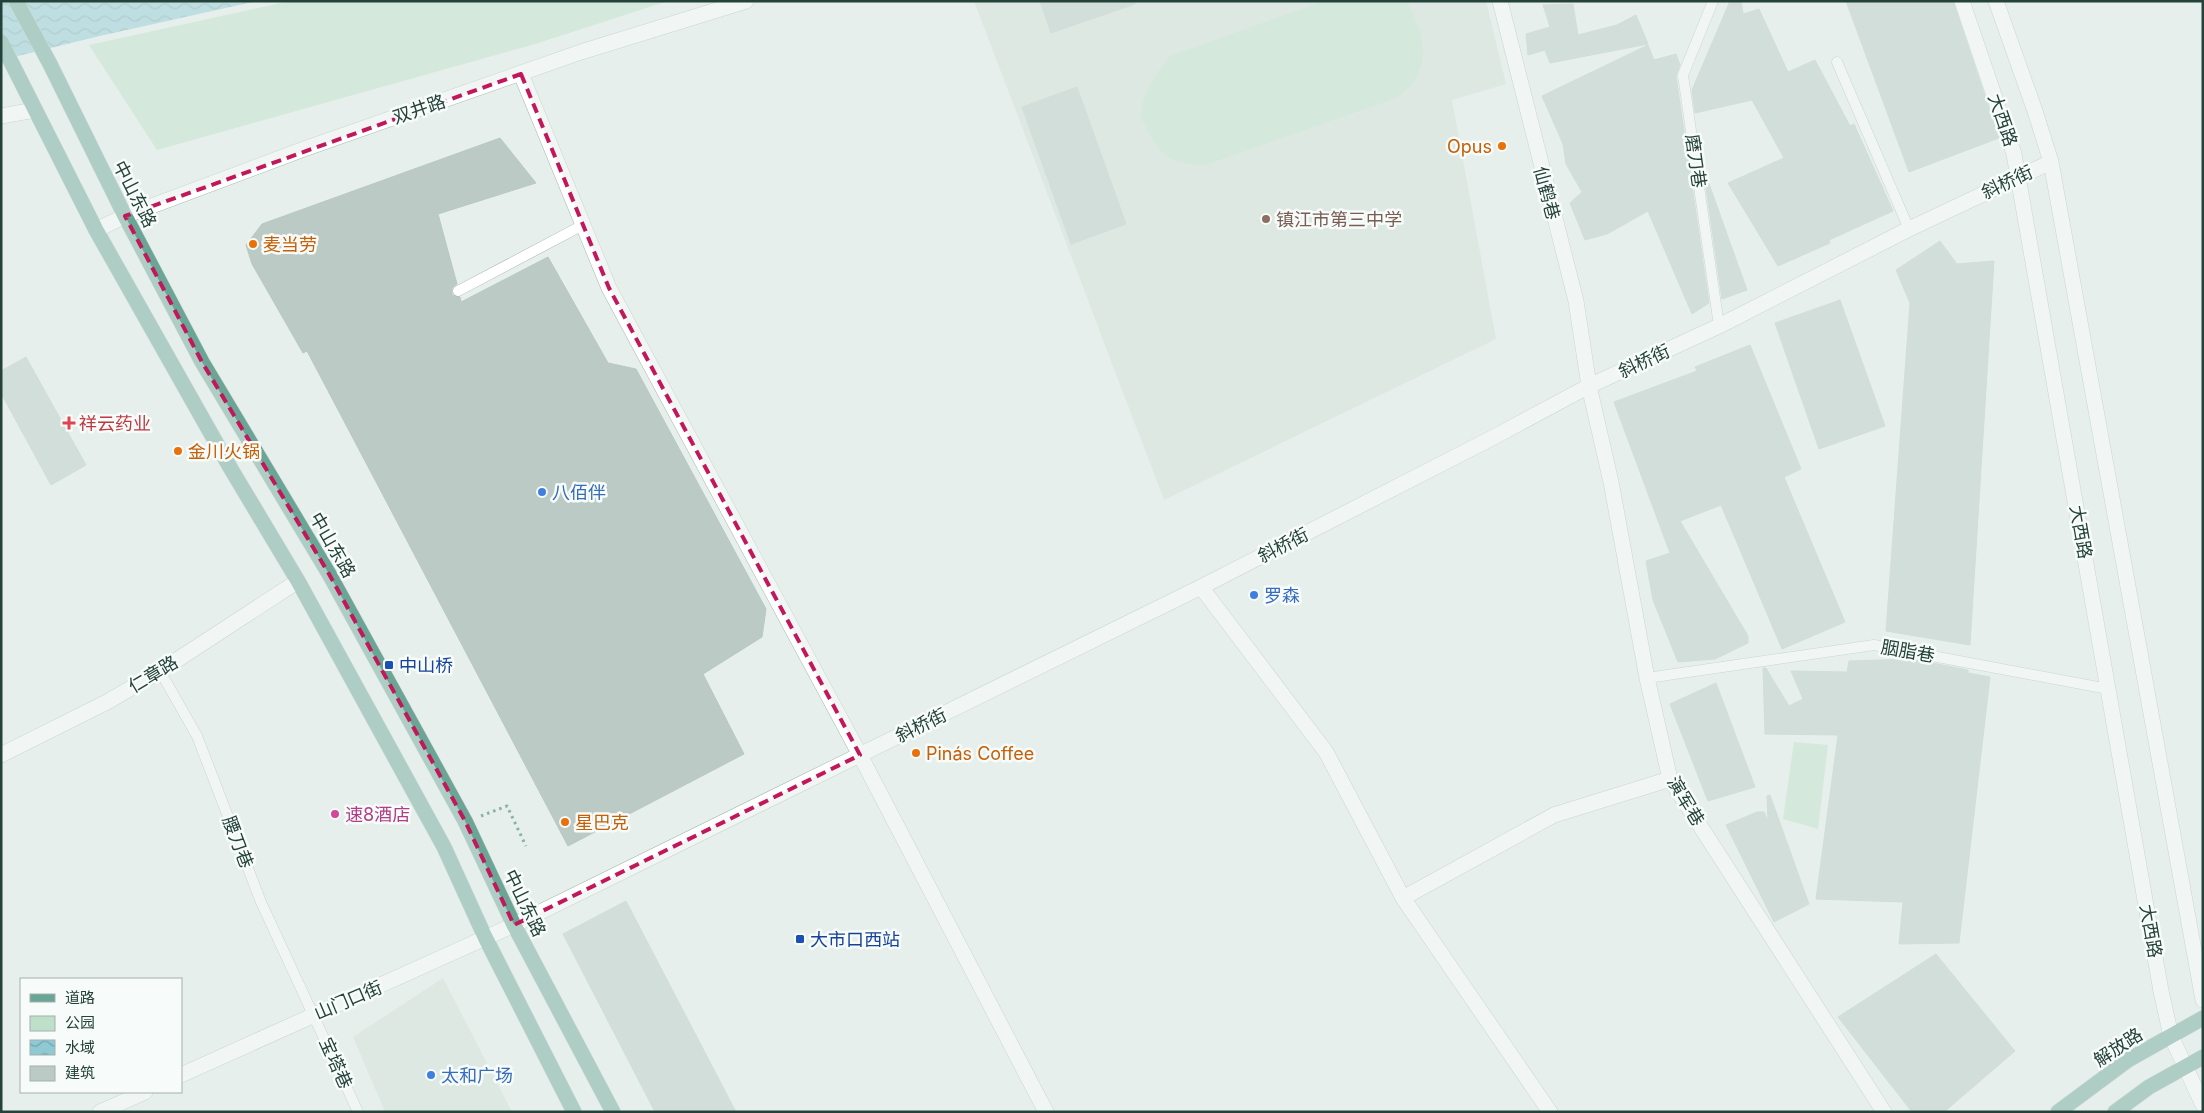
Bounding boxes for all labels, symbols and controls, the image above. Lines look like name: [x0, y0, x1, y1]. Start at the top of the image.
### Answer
street label: 双井路: [390, 90, 448, 128]
street label: 大西路: [1984, 91, 2022, 149]
street label: 磨刀巷: [1682, 133, 1710, 189]
place label: Opus: [1447, 136, 1492, 157]
marker: Opus: [1496, 140, 1508, 152]
street label: 中山东路: [109, 157, 161, 231]
street label: 斜桥街: [1978, 161, 2036, 203]
street label: 仙鹤巷: [1530, 164, 1564, 222]
place label: 镇江市第三中学: [1276, 209, 1402, 230]
marker: 镇江市第三中学: [1260, 213, 1272, 225]
place label: 麦当劳: [263, 234, 317, 255]
marker: 麦当劳: [247, 238, 259, 250]
street label: 斜桥街: [1615, 340, 1673, 382]
place label: 祥云药业: [79, 413, 151, 434]
marker: 祥云药业: [63, 417, 75, 429]
place label: 金川火锅: [188, 441, 260, 462]
marker: 金川火锅: [172, 445, 184, 457]
place label: 八佰伴: [552, 482, 606, 503]
marker: 八佰伴: [536, 486, 548, 498]
street label: 大西路: [2066, 504, 2096, 560]
street label: 中山东路: [306, 509, 360, 581]
street label: 斜桥街: [1254, 523, 1312, 567]
place label: 罗森: [1264, 585, 1300, 606]
marker: 罗森: [1248, 589, 1260, 601]
street label: 胭脂巷: [1880, 636, 1936, 666]
street label: 仁章路: [124, 651, 182, 697]
place label: 中山桥: [399, 655, 453, 676]
marker: 中山桥: [383, 659, 395, 671]
street label: 斜桥街: [892, 704, 950, 746]
place label: Pinás Coffee: [926, 743, 1034, 764]
marker: Pinás Coffee: [910, 747, 922, 759]
street label: 演军巷: [1663, 772, 1709, 830]
place label: 速8酒店: [345, 804, 410, 825]
marker: 速8酒店: [329, 808, 341, 820]
place label: 星巴克: [575, 812, 629, 833]
street label: 腰刀巷: [219, 813, 257, 871]
marker: 星巴克: [559, 816, 571, 828]
street label: 中山东路: [500, 866, 550, 940]
street label: 大西路: [2136, 903, 2166, 959]
place label: 大市口西站: [810, 929, 900, 950]
marker: 大市口西站: [794, 933, 806, 945]
street label: 山门口街: [311, 976, 385, 1024]
legend: [20, 978, 182, 1093]
text: 道路: [65, 988, 95, 1007]
text: 公园: [65, 1013, 95, 1032]
street label: 解放路: [2090, 1023, 2146, 1071]
street label: 宝塔巷: [315, 1034, 357, 1092]
text: 水域: [65, 1038, 95, 1057]
text: 建筑: [65, 1063, 95, 1082]
place label: 太和广场: [441, 1065, 513, 1086]
marker: 太和广场: [425, 1069, 437, 1081]

